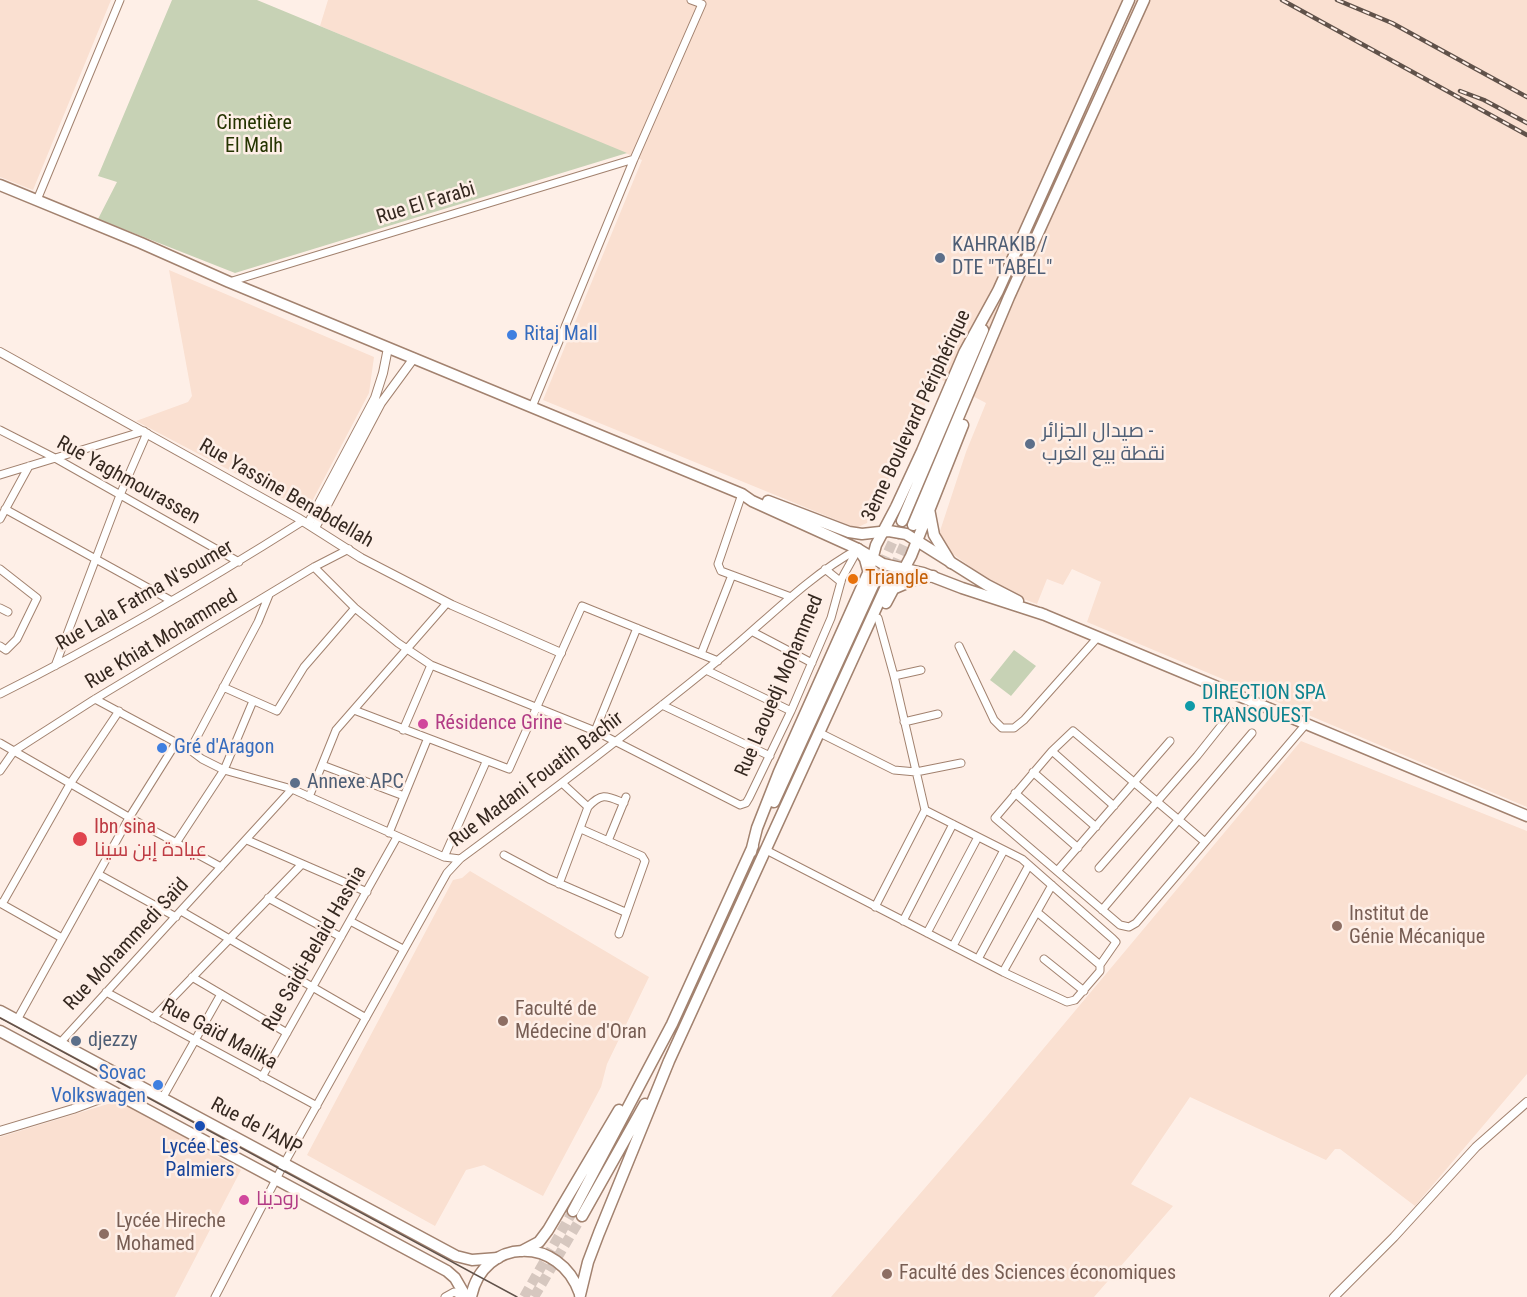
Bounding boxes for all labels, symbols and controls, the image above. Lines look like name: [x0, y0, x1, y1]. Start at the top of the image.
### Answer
park label: Cimetière El Malh: [216, 112, 292, 159]
street label: Rue El Farabi: [374, 178, 478, 230]
place label: KAHRAKIB / DTE "TABEL": [952, 234, 1052, 281]
marker: KAHRAKIB / DTE "TABEL": [933, 251, 947, 265]
street label: 3ème Boulevard Périphérique: [857, 306, 977, 526]
place label: Ritaj Mall: [524, 323, 598, 347]
marker: Ritaj Mall: [505, 328, 519, 342]
place label: صيدال الجزائر - نقطة بيع الغرب: [1042, 420, 1165, 467]
street label: Rue Yaghmourassen: [52, 432, 204, 530]
street label: Rue Yassine Benabdellah: [195, 434, 377, 554]
marker: صيدال الجزائر - نقطة بيع الغرب: [1023, 437, 1037, 451]
street label: Rue Lala Fatma N'soumer: [52, 535, 238, 657]
place label: Triangle: [865, 567, 928, 591]
marker: Triangle: [846, 572, 860, 586]
street label: Rue Khiat Mohammed: [82, 585, 242, 695]
street label: Rue Laouedj Mohammed: [731, 591, 829, 781]
place label: DIRECTION SPA TRANSOUEST: [1202, 682, 1326, 729]
marker: DIRECTION SPA TRANSOUEST: [1183, 699, 1197, 713]
street label: Rue Madani Fouatih Bachir: [446, 707, 628, 853]
place label: Résidence Grine: [435, 712, 562, 736]
marker: Résidence Grine: [416, 717, 430, 731]
place label: Gré d'Aragon: [174, 736, 274, 760]
marker: Gré d'Aragon: [155, 741, 169, 755]
place label: Annexe APC: [307, 771, 404, 795]
marker: Annexe APC: [288, 776, 302, 790]
place label: Ibn sina عيادة إبن سينا: [94, 816, 207, 863]
marker: Ibn sina عيادة إبن سينا: [71, 830, 89, 848]
street label: Rue Saidi-Belaid Hasnia: [258, 862, 372, 1036]
street label: Rue Mohammedi Saïd: [60, 874, 194, 1016]
place label: Institut de Génie Mécanique: [1349, 903, 1485, 950]
marker: Institut de Génie Mécanique: [1330, 919, 1344, 933]
street label: Rue Gaïd Malika: [157, 995, 281, 1075]
place label: Faculté de Médecine d'Oran: [515, 998, 647, 1045]
marker: Faculté de Médecine d'Oran: [496, 1014, 510, 1028]
place label: djezzy: [88, 1029, 138, 1053]
marker: djezzy: [69, 1034, 83, 1048]
place label: Sovac Volkswagen: [51, 1062, 146, 1109]
marker: Sovac Volkswagen: [151, 1078, 165, 1092]
street label: Rue de l'ANP: [206, 1093, 306, 1161]
marker: Lycée Les Palmiers: [193, 1119, 207, 1133]
place label: Lycée Les Palmiers: [161, 1136, 239, 1183]
place label: رودينا: [256, 1188, 299, 1212]
marker: رودينا: [237, 1193, 251, 1207]
place label: Lycée Hireche Mohamed: [116, 1210, 226, 1257]
marker: Lycée Hireche Mohamed: [97, 1227, 111, 1241]
place label: Faculté des Sciences économiques: [899, 1262, 1176, 1286]
marker: Faculté des Sciences économiques: [880, 1267, 894, 1281]

